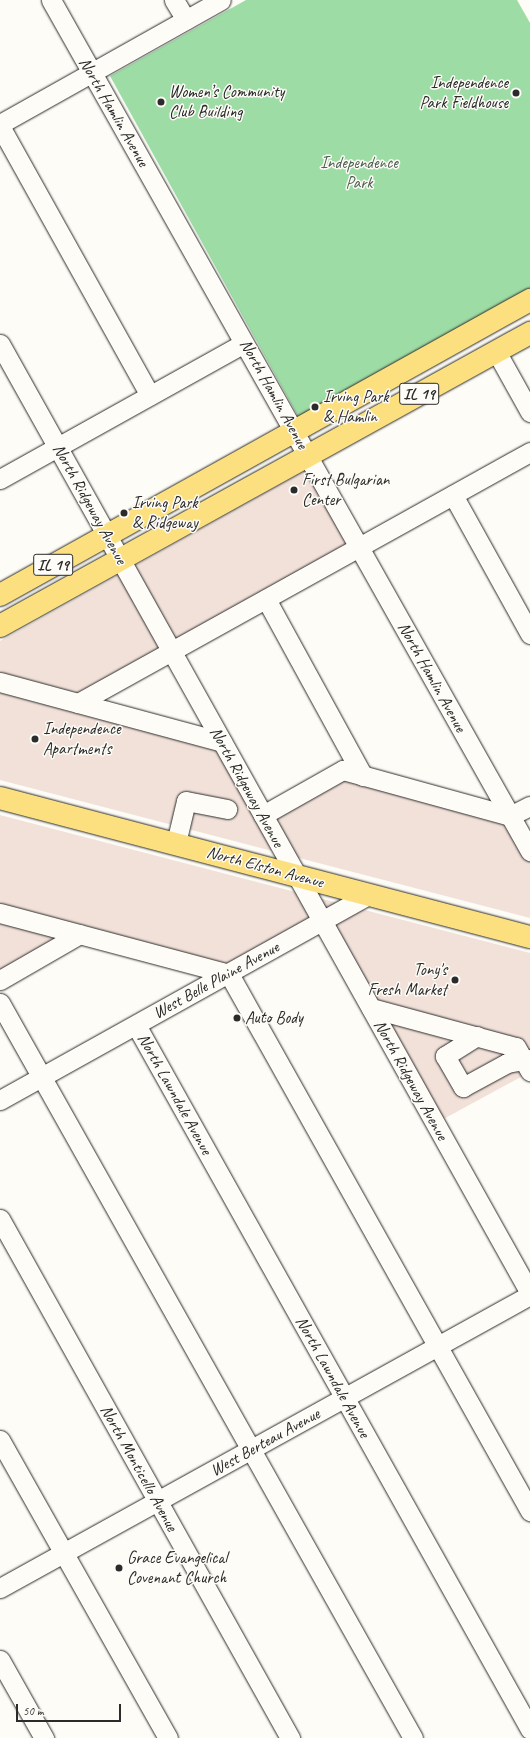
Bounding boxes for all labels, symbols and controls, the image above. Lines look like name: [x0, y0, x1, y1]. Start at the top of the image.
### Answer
street label: North Hamlin Avenue: [74, 54, 154, 170]
place label: Independence Park Fieldhouse: [419, 73, 508, 113]
place label: Women’s Community Club Building: [169, 82, 284, 122]
marker: Independence Park Fieldhouse: [511, 88, 521, 98]
marker: Women’s Community Club Building: [156, 97, 166, 107]
park label: Independence Park: [320, 153, 398, 193]
street label: North Hamlin Avenue: [235, 335, 313, 453]
road number: IL 19: [399, 380, 439, 408]
place label: Irving Park & Hamlin: [323, 387, 389, 427]
marker: Irving Park & Hamlin: [310, 402, 320, 412]
street label: North Ridgeway Avenue: [48, 440, 132, 568]
place label: First Bulgarian Center: [302, 470, 390, 510]
marker: First Bulgarian Center: [289, 485, 299, 495]
place label: Irving Park & Ridgeway: [132, 493, 198, 533]
marker: Irving Park & Ridgeway: [119, 508, 129, 518]
road number: IL 19: [33, 551, 73, 579]
street label: North Hamlin Avenue: [393, 618, 471, 736]
place label: Independence Apartments: [43, 719, 121, 759]
street label: North Ridgeway Avenue: [205, 723, 289, 851]
marker: Independence Apartments: [30, 734, 40, 744]
street label: North Elston Avenue: [204, 842, 326, 892]
street label: West Belle Plaine Avenue: [149, 937, 283, 1023]
place label: Tony's Fresh Market: [367, 960, 447, 1000]
marker: Tony's Fresh Market: [450, 975, 460, 985]
place label: Auto Body: [245, 1008, 303, 1028]
marker: Auto Body: [232, 1013, 242, 1023]
street label: North Ridgeway Avenue: [369, 1016, 453, 1144]
street label: North Lawndale Avenue: [133, 1030, 217, 1158]
street label: North Lawndale Avenue: [291, 1313, 375, 1441]
street label: North Monticello Avenue: [96, 1401, 182, 1535]
street label: West Berteau Avenue: [207, 1404, 323, 1480]
place label: Grace Evangelical Covenant Church: [127, 1548, 228, 1588]
marker: Grace Evangelical Covenant Church: [114, 1563, 124, 1573]
scale bar: [18, 1696, 123, 1722]
text: 50 m: [23, 1703, 43, 1719]

